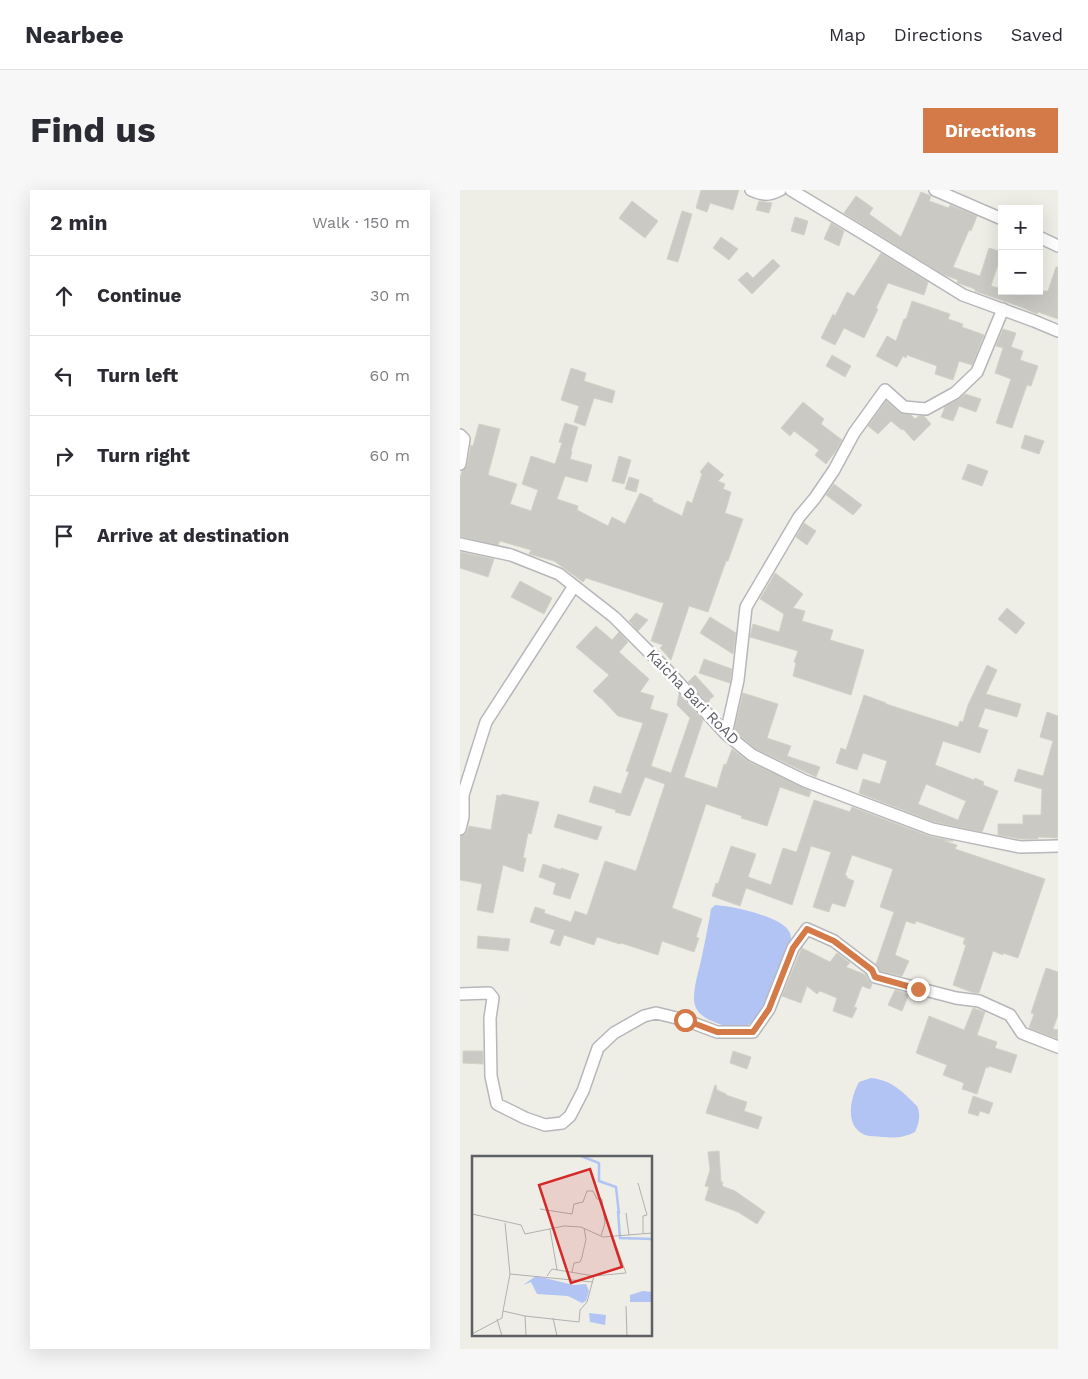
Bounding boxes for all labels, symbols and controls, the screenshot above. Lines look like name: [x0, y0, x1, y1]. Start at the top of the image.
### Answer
text: Nearbee: [25, 21, 124, 49]
text: Map: [829, 24, 866, 45]
text: Directions: [894, 24, 983, 45]
text: Saved: [1011, 24, 1063, 45]
button: Directions: [923, 108, 1058, 153]
text: Find us: [30, 109, 156, 151]
map controls: [998, 205, 1043, 295]
button: +: [998, 205, 1043, 250]
text: 2 min: [50, 210, 107, 235]
text: Walk · 150 m: [312, 213, 410, 232]
button: −: [998, 250, 1043, 295]
icon: ahead: [50, 282, 78, 310]
text: Continue: [97, 284, 181, 307]
text: 30 m: [370, 286, 410, 305]
icon: left: [50, 362, 78, 390]
text: Turn left: [97, 364, 178, 387]
text: 60 m: [370, 366, 410, 385]
icon: right: [50, 442, 78, 470]
text: Turn right: [97, 444, 190, 467]
text: 60 m: [370, 446, 410, 465]
icon: arrive: [50, 522, 78, 550]
text: Arrive at destination: [97, 524, 289, 547]
street label: Kaicha Bari RoAD: [643, 645, 743, 749]
route end: [907, 978, 930, 1001]
route start: [674, 1009, 697, 1032]
inset map: [472, 1156, 652, 1336]

